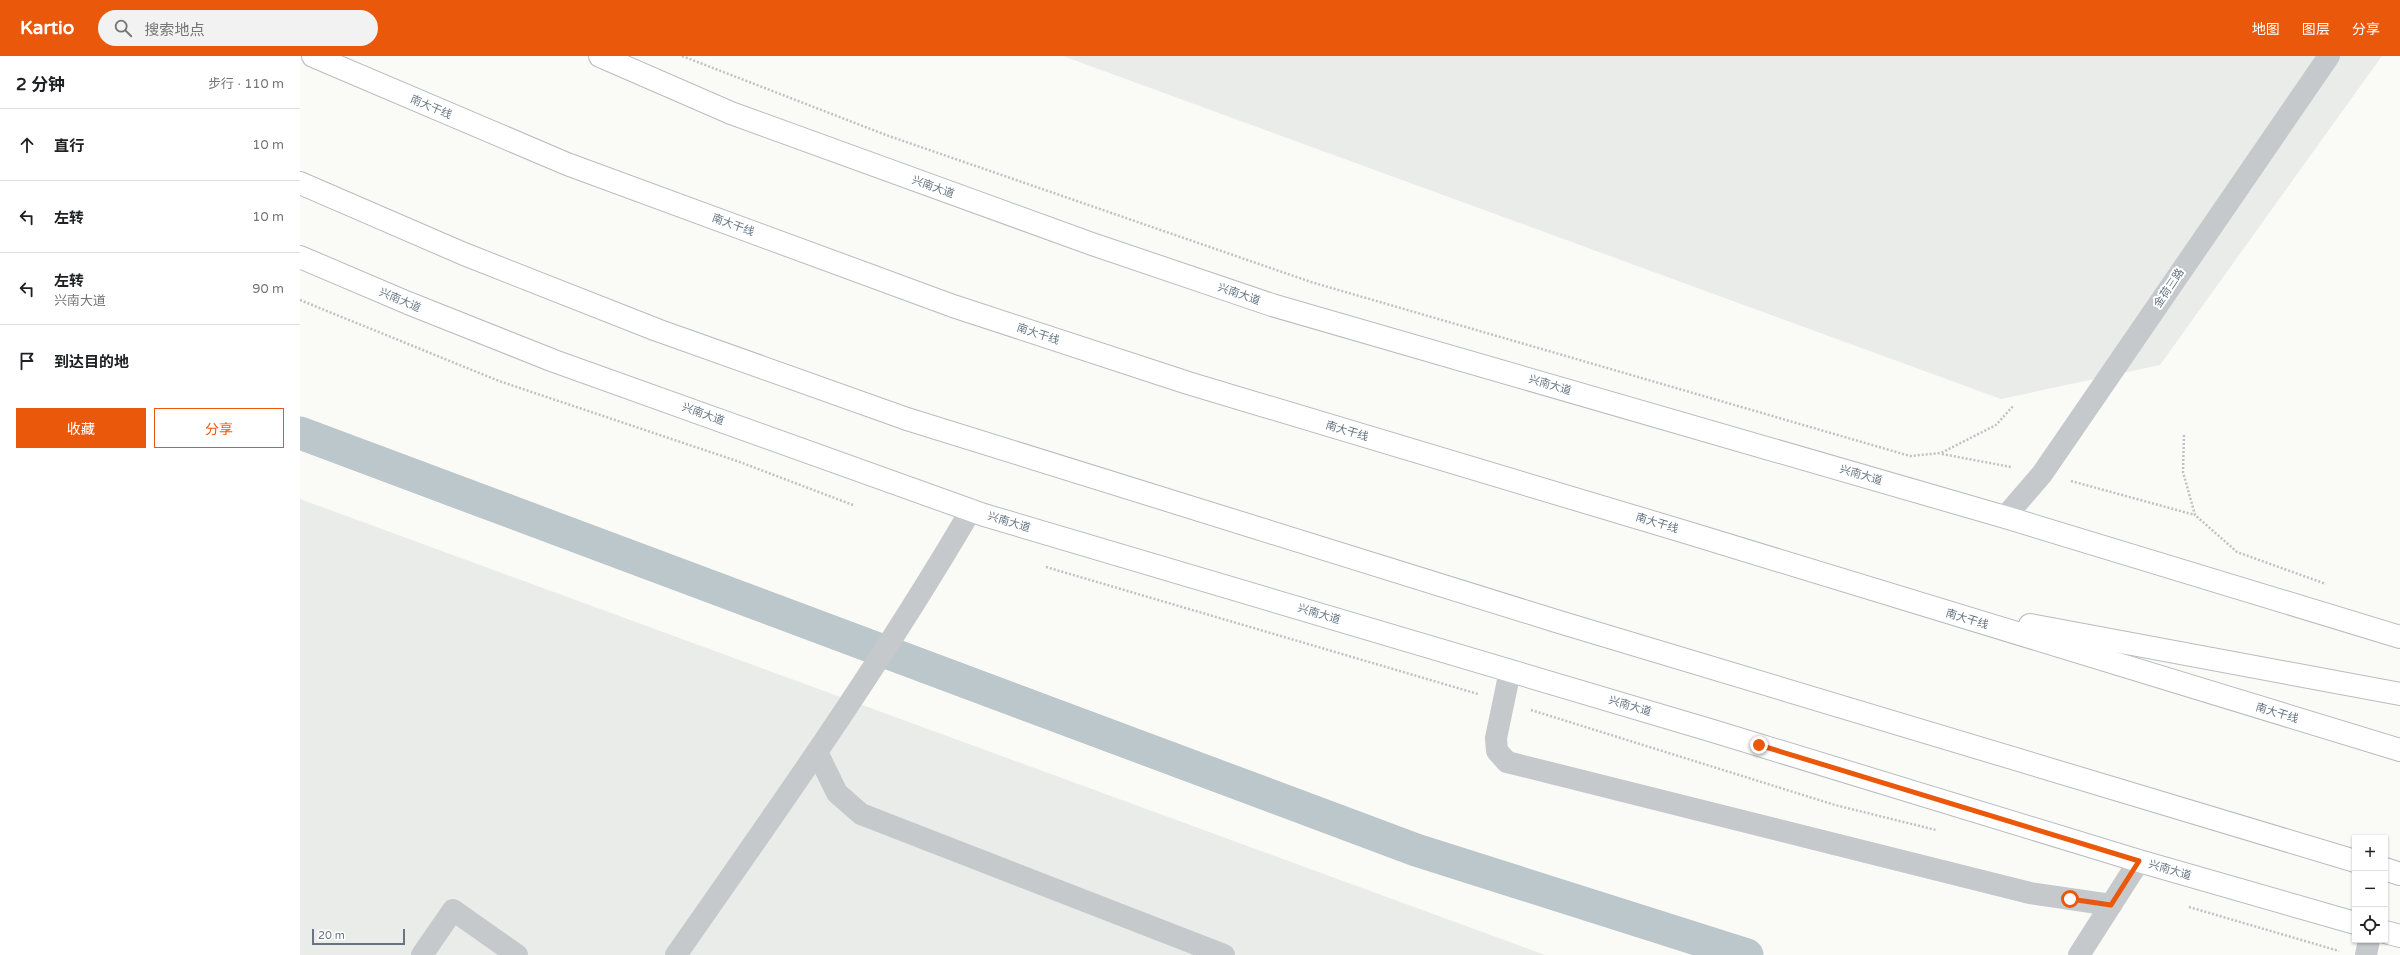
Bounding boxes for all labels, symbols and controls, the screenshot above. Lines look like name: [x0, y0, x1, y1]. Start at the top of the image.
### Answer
search box: [98, 10, 378, 46]
text: Kartio: [20, 17, 74, 39]
icon: search: [112, 17, 134, 39]
text: 搜索地点: [144, 21, 204, 39]
text: 地图: [2252, 21, 2280, 38]
text: 图层: [2302, 21, 2330, 38]
text: 分享: [2352, 21, 2380, 38]
text: 2 分钟: [16, 74, 65, 95]
text: 步行 · 110 m: [208, 76, 284, 92]
street label: 南大干线: [408, 92, 454, 122]
icon: ahead: [16, 134, 38, 156]
text: 直行: [54, 137, 84, 155]
text: 10 m: [252, 137, 284, 153]
street label: 兴南大道: [910, 173, 956, 201]
icon: left: [16, 206, 38, 228]
text: 左转: [54, 209, 84, 227]
text: 10 m: [252, 209, 284, 225]
street label: 南大干线: [710, 211, 756, 239]
street label: 金荷三路: [2151, 266, 2187, 310]
text: 左转: [54, 272, 84, 290]
icon: left: [16, 278, 38, 300]
text: 90 m: [252, 281, 284, 297]
street label: 兴南大道: [1216, 281, 1262, 307]
street label: 兴南大道: [377, 285, 423, 315]
text: 兴南大道: [54, 293, 106, 309]
street label: 南大干线: [1015, 321, 1061, 347]
icon: arrive: [16, 350, 38, 372]
text: 到达目的地: [54, 353, 129, 371]
street label: 兴南大道: [1527, 373, 1573, 397]
street label: 兴南大道: [680, 400, 726, 428]
button: 收藏: [16, 408, 146, 448]
button: 分享: [154, 408, 284, 448]
street label: 南大干线: [1324, 418, 1370, 444]
street label: 兴南大道: [1838, 463, 1884, 487]
street label: 兴南大道: [986, 509, 1032, 535]
street label: 南大干线: [1634, 510, 1680, 536]
street label: 兴南大道: [1296, 601, 1342, 627]
street label: 南大干线: [1944, 606, 1990, 632]
street label: 兴南大道: [1607, 694, 1653, 718]
street label: 南大干线: [2254, 700, 2300, 726]
route end: [1750, 736, 1768, 754]
map controls: [2352, 835, 2388, 943]
button: +: [2352, 835, 2388, 871]
street label: 兴南大道: [2147, 858, 2193, 882]
button: −: [2352, 871, 2388, 907]
route start: [2061, 890, 2079, 908]
button: locate: [2352, 907, 2388, 943]
scale bar: [312, 927, 405, 946]
text: 20 m: [318, 929, 345, 942]

